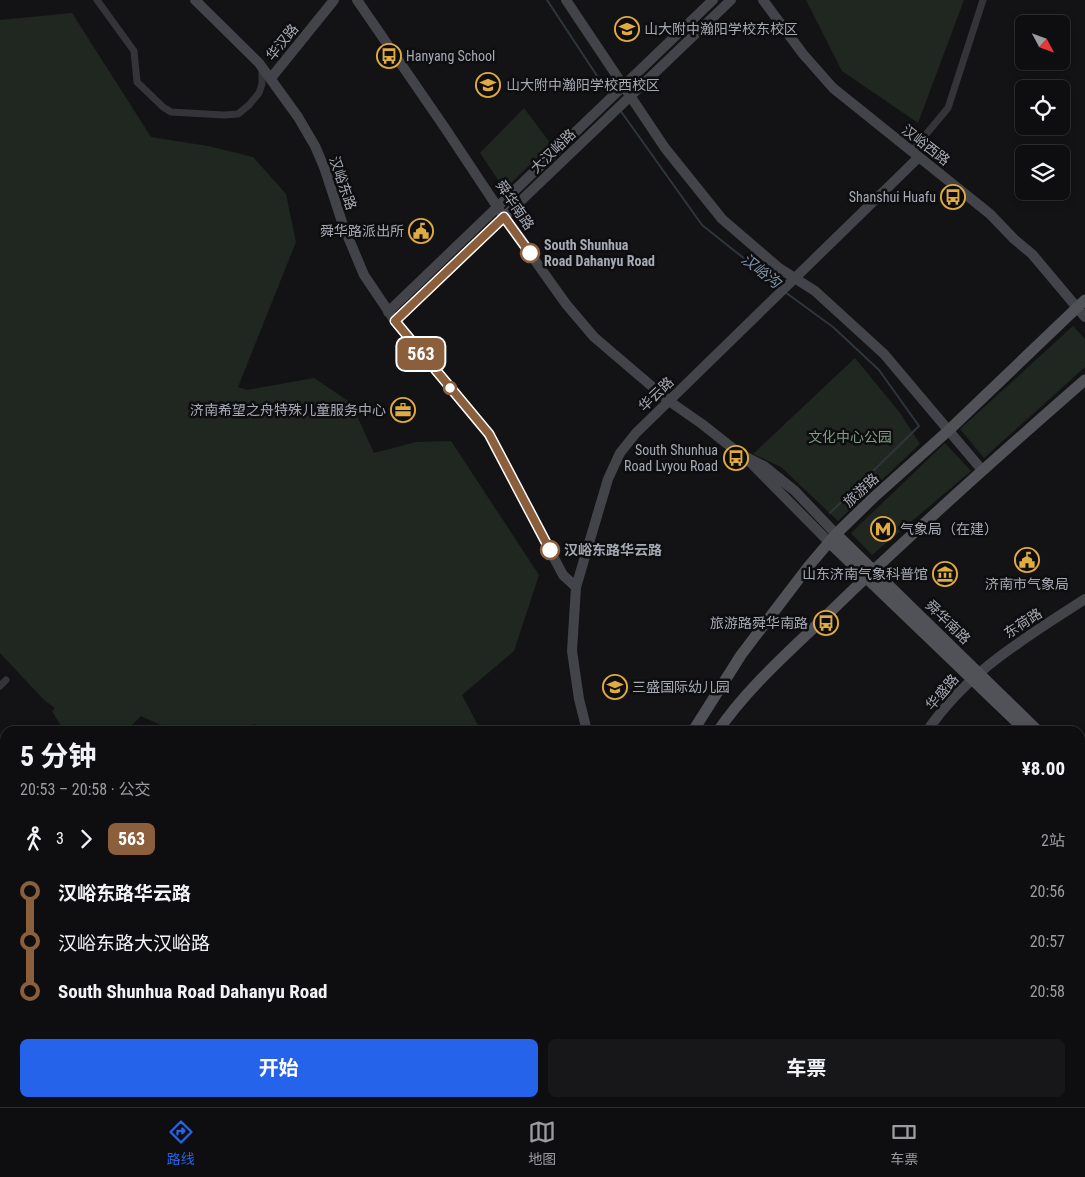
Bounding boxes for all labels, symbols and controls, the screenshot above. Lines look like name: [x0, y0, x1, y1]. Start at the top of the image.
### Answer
north arrow: [1015, 15, 1070, 70]
map controls: [1015, 15, 1070, 200]
school or university icon: 山大附中瀚阳学校东校区: [614, 16, 640, 42]
street label: 华汉路: [263, 21, 301, 63]
place label: 山大附中瀚阳学校东校区: [644, 21, 798, 37]
bus stop icon: Hanyang School: [376, 43, 402, 69]
place label: Hanyang School: [406, 48, 495, 64]
school or university icon: 山大附中瀚阳学校西校区: [475, 72, 501, 98]
place label: 山大附中瀚阳学校西校区: [506, 77, 660, 93]
button: locate: [1015, 80, 1070, 135]
street label: 汉峪西路: [899, 121, 953, 169]
street label: 大汉峪路: [527, 126, 579, 176]
button: layers: [1015, 145, 1070, 200]
street label: 汉峪东路: [326, 154, 360, 212]
street label: 舜华南路: [493, 177, 537, 233]
bus stop icon: Shanshui Huafu: [940, 184, 966, 210]
place label: Shanshui Huafu: [849, 189, 936, 205]
public building icon: 舜华路派出所: [408, 218, 434, 244]
place label: 舜华路派出所: [320, 223, 404, 239]
place label: South Shunhua Road Dahanyu Road: [544, 237, 655, 269]
marker: South Shunhua Road Dahanyu Road: [520, 243, 540, 263]
water label: 汉峪沟: [738, 250, 786, 293]
line badge: 563: [392, 338, 450, 370]
text: 563: [407, 343, 435, 364]
street label: 华云路: [635, 374, 677, 414]
unlabelled marker: [443, 381, 457, 395]
office icon: 济南希望之舟特殊儿童服务中心: [390, 397, 416, 423]
place label: 济南希望之舟特殊儿童服务中心: [190, 402, 386, 418]
park label: 文化中心公园: [808, 429, 892, 445]
place label: South Shunhua Road Lvyou Road: [624, 442, 718, 474]
bus stop icon: South Shunhua Road Lvyou Road: [723, 445, 749, 471]
street label: 旅游路: [840, 470, 882, 510]
metro station icon: 气象局（在建）: [870, 516, 896, 542]
place label: 气象局（在建）: [900, 521, 998, 537]
marker: 汉峪东路华云路: [540, 540, 560, 560]
place label: 汉峪东路华云路: [564, 542, 662, 558]
public building icon: 济南市气象局: [1014, 547, 1040, 573]
museum icon: 山东济南气象科普馆: [932, 561, 958, 587]
place label: 山东济南气象科普馆: [802, 566, 928, 582]
place label: 济南市气象局: [985, 576, 1069, 592]
street label: 舜华南路: [922, 597, 974, 647]
street label: 东荷路: [1001, 605, 1045, 641]
bus stop icon: 旅游路舜华南路: [813, 610, 839, 636]
place label: 旅游路舜华南路: [710, 615, 808, 631]
street label: 华盛路: [922, 671, 962, 713]
school or university icon: 三盛国际幼儿园: [602, 674, 628, 700]
place label: 三盛国际幼儿园: [632, 679, 730, 695]
text: 5 分钟: [20, 740, 97, 773]
text: ¥8.00: [1022, 757, 1065, 780]
text: 20:53 – 20:58 · 公交: [20, 780, 150, 799]
icon: walk: [20, 825, 48, 853]
icon: forward: [72, 825, 100, 853]
text: 563: [118, 828, 145, 849]
text: 3: [56, 829, 64, 848]
text: 2站: [1041, 831, 1065, 850]
text: 汉峪东路华云路: [58, 882, 191, 905]
text: 20:56: [1030, 882, 1065, 901]
text: 汉峪东路大汉峪路: [58, 932, 210, 955]
text: 20:57: [1030, 932, 1065, 951]
text: South Shunhua Road Dahanyu Road: [58, 980, 328, 1003]
text: 20:58: [1030, 982, 1065, 1001]
button: 开始: [20, 1039, 538, 1097]
button: 车票: [548, 1039, 1065, 1097]
tab: 路线: [167, 1118, 195, 1168]
tab: 地图: [528, 1118, 556, 1168]
tab: 车票: [890, 1118, 918, 1168]

